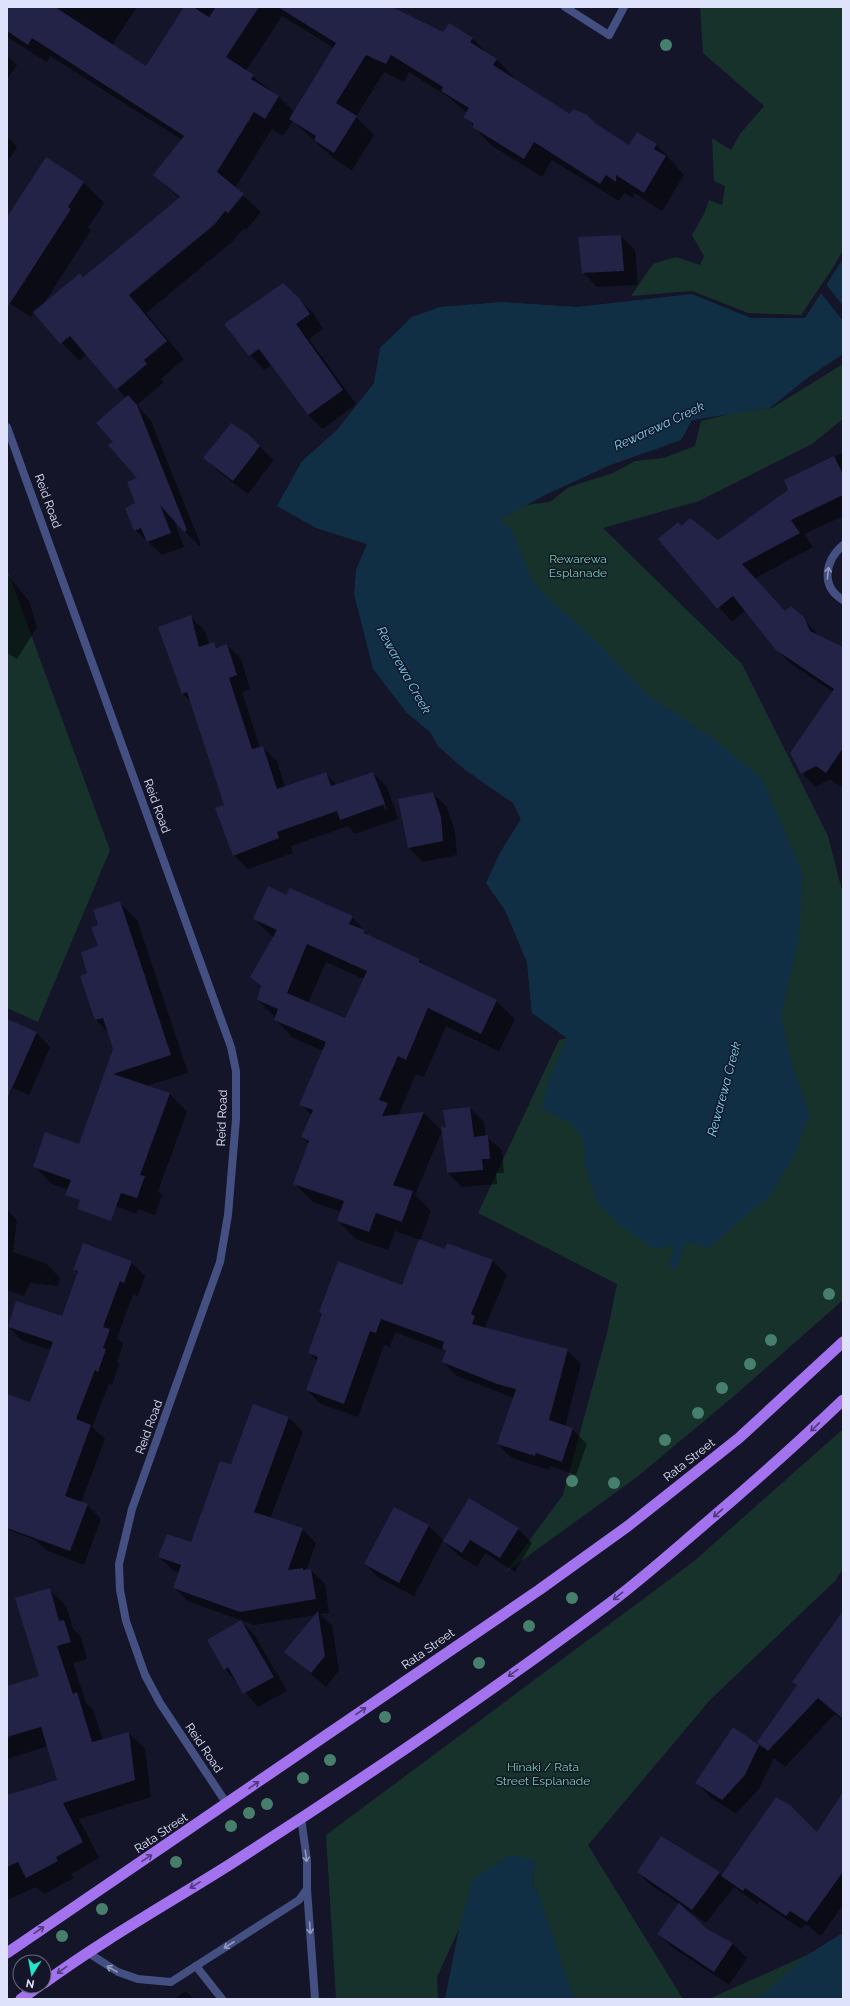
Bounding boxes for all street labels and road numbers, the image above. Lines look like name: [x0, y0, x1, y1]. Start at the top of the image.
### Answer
street label: Reid Road: [32, 472, 64, 530]
street label: Reid Road: [141, 777, 173, 835]
street label: Reid Road: [214, 1089, 230, 1147]
street label: Reid Road: [133, 1398, 165, 1456]
street label: Rata Street: [661, 1436, 717, 1484]
street label: Rata Street: [399, 1626, 457, 1672]
street label: Reid Road: [182, 1721, 226, 1775]
street label: Rata Street: [132, 1810, 190, 1856]

